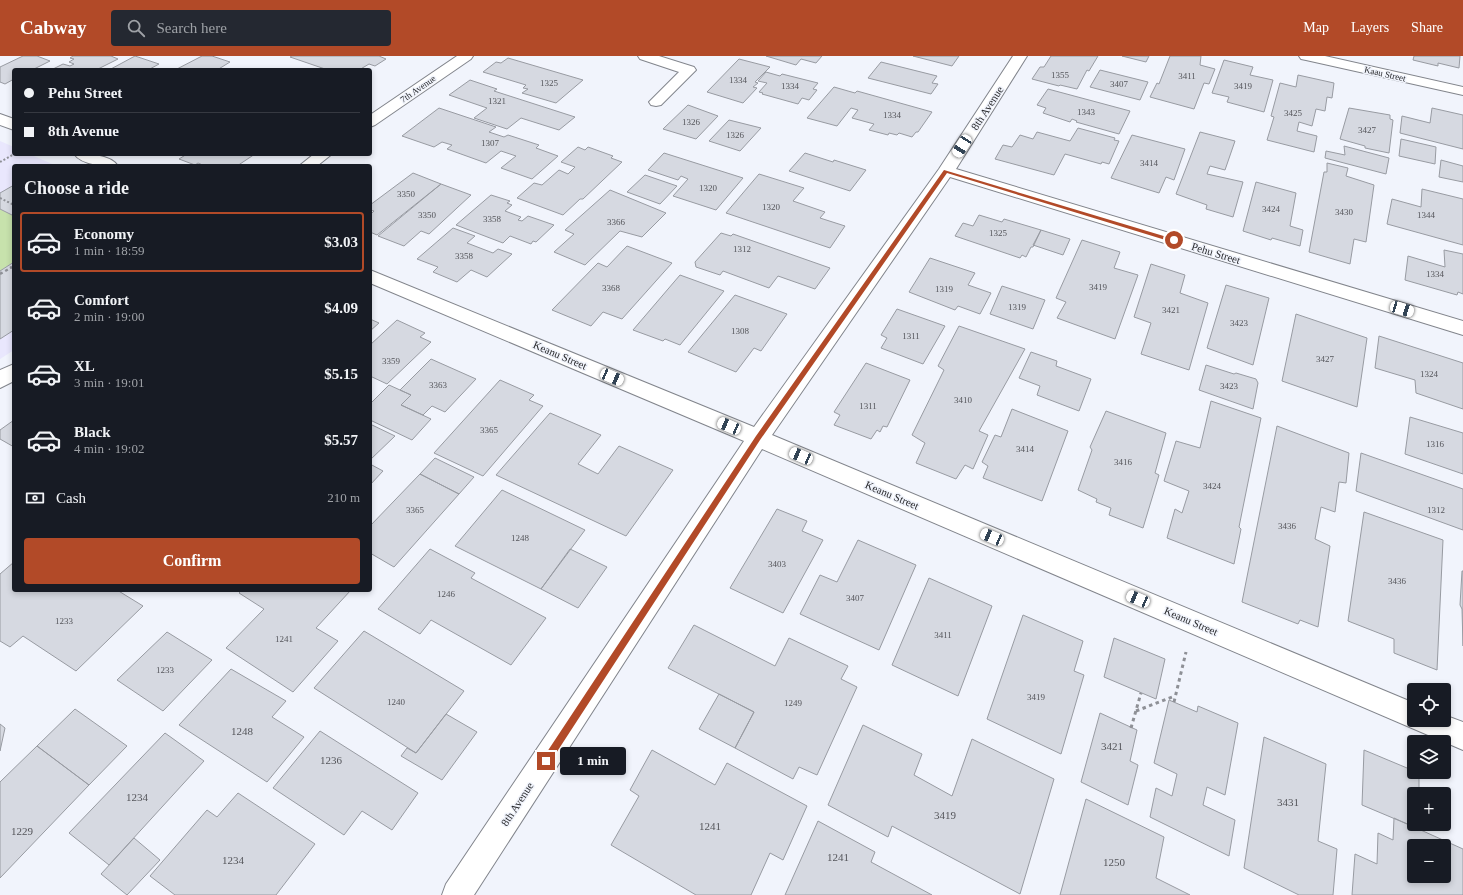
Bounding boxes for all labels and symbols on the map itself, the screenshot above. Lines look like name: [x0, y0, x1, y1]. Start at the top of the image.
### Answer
street label: Kaau Street: [1363, 64, 1407, 84]
house number: 1355: [1051, 70, 1070, 80]
house number: 3411: [1178, 71, 1196, 81]
street label: 7th Avenue: [399, 73, 437, 105]
house number: 1334: [729, 75, 748, 85]
house number: 1325: [540, 78, 559, 88]
house number: 3407: [1110, 79, 1129, 89]
house number: 1334: [781, 81, 800, 91]
house number: 3419: [1234, 81, 1253, 91]
street label: 8th Avenue: [968, 84, 1006, 132]
house number: 1321: [488, 96, 506, 106]
house number: 1343: [1077, 107, 1096, 117]
house number: 3425: [1284, 108, 1303, 118]
house number: 1334: [883, 110, 902, 120]
house number: 1326: [682, 117, 701, 127]
house number: 3427: [1358, 125, 1377, 135]
house number: 1326: [726, 130, 745, 140]
car: [950, 133, 974, 159]
house number: 1307: [481, 138, 500, 148]
house number: 3414: [1140, 158, 1159, 168]
house number: 1320: [699, 183, 718, 193]
house number: 3350: [397, 189, 416, 199]
house number: 1320: [762, 202, 781, 212]
house number: 3424: [1262, 204, 1281, 214]
house number: 3430: [1335, 207, 1354, 217]
house number: 3350: [418, 210, 437, 220]
house number: 1344: [1417, 210, 1436, 220]
house number: 3358: [483, 214, 502, 224]
house number: 3366: [607, 217, 626, 227]
house number: 1325: [989, 228, 1008, 238]
route start: [1165, 231, 1183, 249]
street label: Pehu Street: [1190, 240, 1242, 266]
house number: 1312: [733, 244, 751, 254]
house number: 3358: [455, 251, 474, 261]
house number: 1334: [1426, 269, 1445, 279]
house number: 3419: [1089, 282, 1108, 292]
house number: 3368: [602, 283, 621, 293]
house number: 1319: [935, 284, 954, 294]
car: [1389, 300, 1415, 318]
house number: 1319: [1008, 302, 1027, 312]
house number: 3421: [1162, 305, 1180, 315]
house number: 3423: [1230, 318, 1249, 328]
house number: 1308: [731, 326, 750, 336]
house number: 1311: [902, 331, 920, 341]
street label: Keanu Street: [531, 338, 589, 372]
house number: 3427: [1316, 354, 1335, 364]
house number: 3359: [382, 356, 401, 366]
car: [599, 367, 625, 387]
house number: 1324: [1420, 369, 1439, 379]
house number: 3363: [429, 380, 448, 390]
house number: 3423: [1220, 381, 1239, 391]
house number: 3410: [954, 395, 973, 405]
house number: 1311: [859, 401, 877, 411]
car: [716, 416, 742, 436]
house number: 3365: [480, 425, 499, 435]
house number: 1316: [1426, 439, 1445, 449]
house number: 3414: [1016, 444, 1035, 454]
car: [788, 446, 814, 466]
house number: 3416: [1114, 457, 1133, 467]
street label: Keanu Street: [863, 478, 921, 512]
house number: 3424: [1203, 481, 1222, 491]
house number: 3365: [406, 505, 425, 515]
house number: 1312: [1427, 505, 1445, 515]
house number: 3436: [1278, 521, 1297, 531]
car: [979, 527, 1005, 547]
house number: 1248: [511, 533, 530, 543]
house number: 3403: [768, 559, 787, 569]
house number: 3436: [1388, 576, 1407, 586]
house number: 1246: [437, 589, 456, 599]
car: [1125, 589, 1151, 609]
house number: 3407: [846, 593, 865, 603]
street label: Keanu Street: [1162, 604, 1220, 638]
house number: 1233: [55, 616, 74, 626]
house number: 3411: [934, 630, 952, 640]
house number: 1241: [275, 634, 293, 644]
house number: 1233: [156, 665, 175, 675]
house number: 3419: [1027, 692, 1046, 702]
house number: 1240: [387, 697, 406, 707]
house number: 1249: [784, 698, 803, 708]
house number: 1248: [231, 725, 254, 737]
house number: 3421: [1101, 740, 1123, 752]
callout: 1 min: [560, 747, 626, 775]
route end: [537, 752, 555, 770]
house number: 1236: [320, 754, 343, 766]
street label: 8th Avenue: [498, 780, 536, 828]
house number: 1234: [126, 791, 149, 803]
house number: 3431: [1277, 796, 1299, 808]
house number: 3419: [934, 809, 957, 821]
house number: 1241: [699, 820, 721, 832]
house number: 1229: [11, 825, 34, 837]
house number: 1241: [827, 851, 849, 863]
house number: 1234: [222, 854, 245, 866]
house number: 1250: [1103, 856, 1126, 868]

